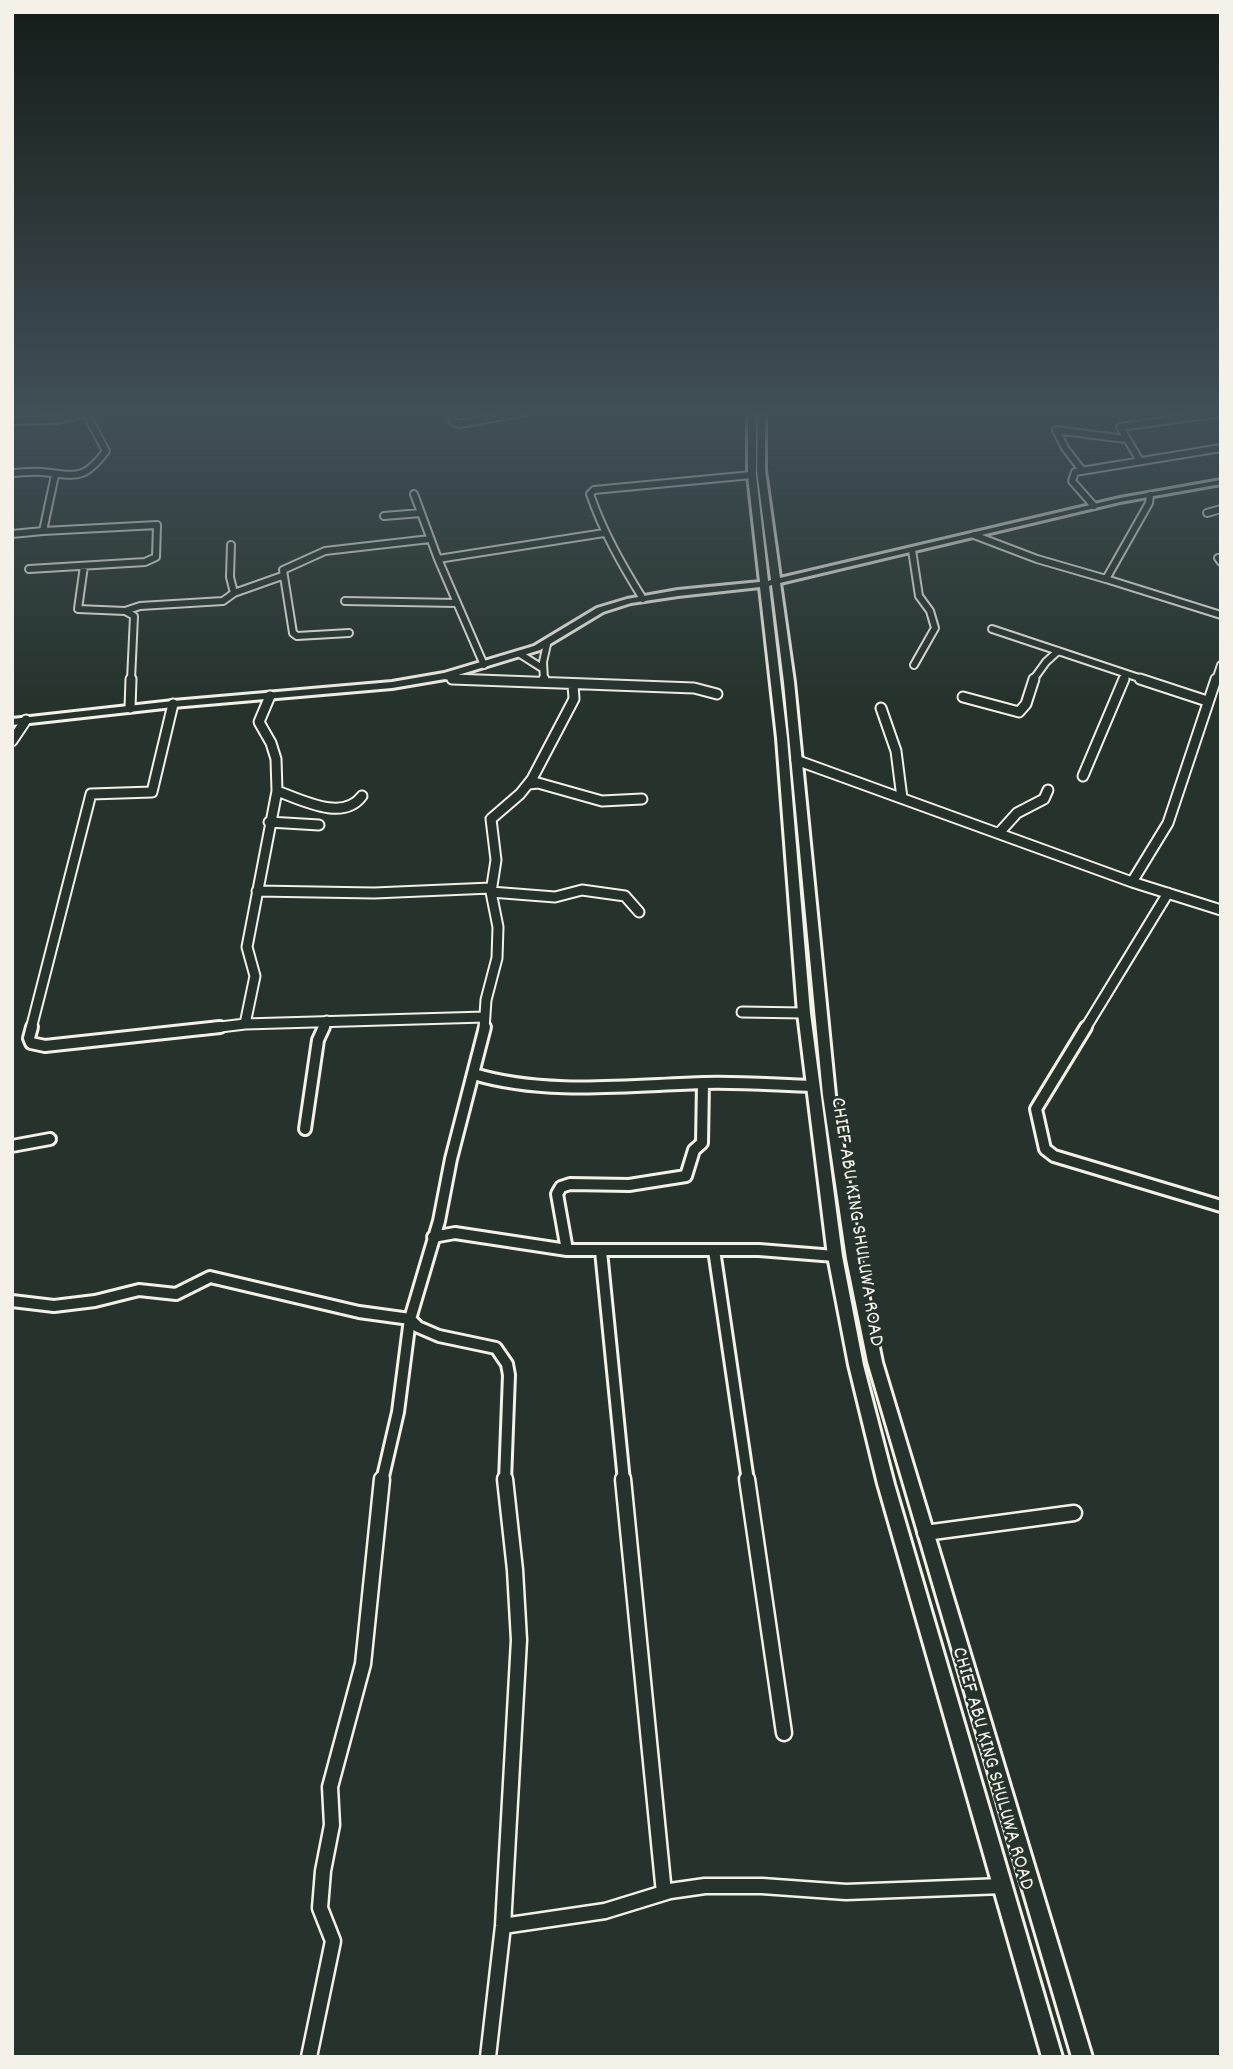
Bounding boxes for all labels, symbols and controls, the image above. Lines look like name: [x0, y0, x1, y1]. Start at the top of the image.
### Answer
street label: CHIEF ABU KING SHULUWA ROAD: [823, 1096, 887, 1348]
street label: CHIEF ABU KING SHULUWA ROAD: [944, 1645, 1038, 1893]

